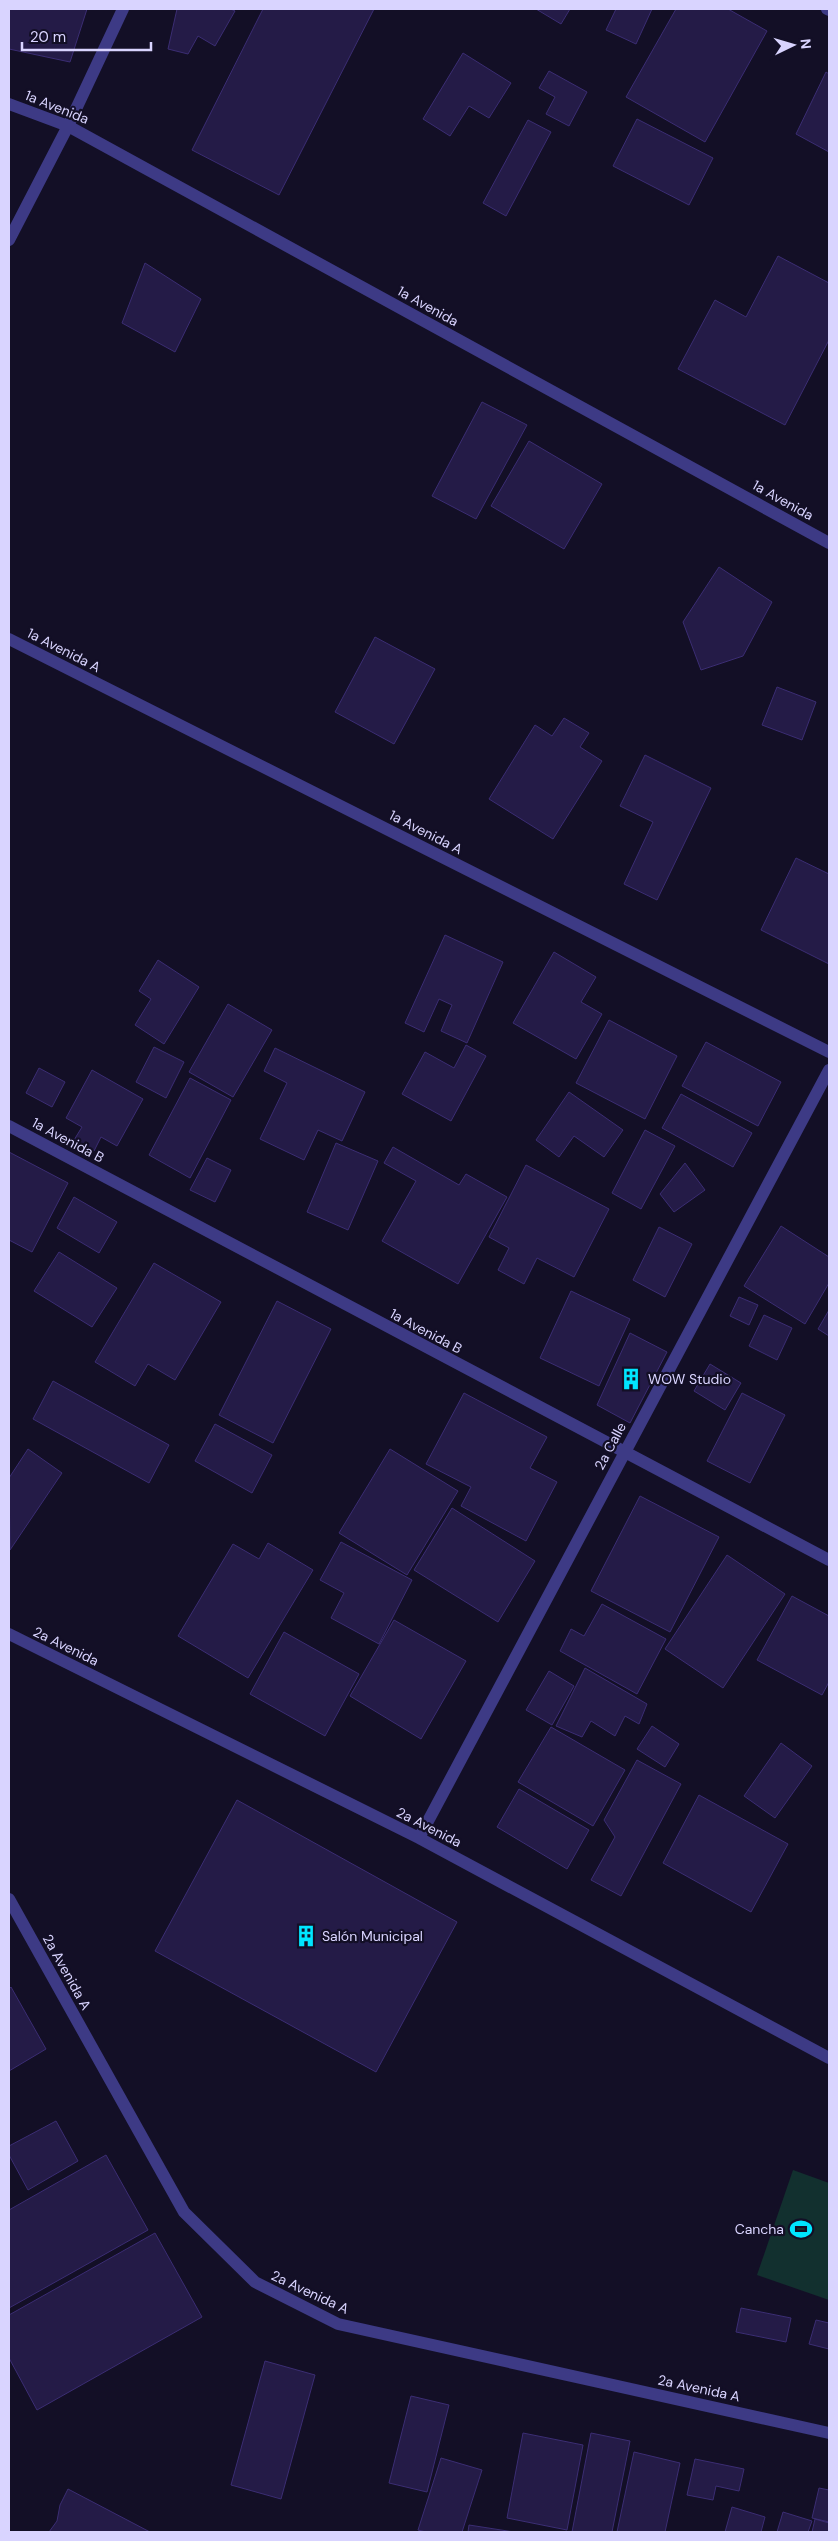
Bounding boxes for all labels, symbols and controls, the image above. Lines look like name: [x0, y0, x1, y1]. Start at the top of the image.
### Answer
scale bar: [22, 20, 151, 52]
north arrow: [768, 20, 818, 70]
text: 20 m: [30, 27, 66, 47]
text: N: [797, 38, 815, 50]
street label: 1a Avenida: [23, 86, 91, 128]
street label: 1a Avenida: [394, 282, 462, 330]
street label: 1a Avenida: [749, 476, 817, 524]
street label: 1a Avenida A: [24, 624, 104, 676]
street label: 1a Avenida A: [386, 806, 466, 858]
street label: 1a Avenida B: [29, 1113, 107, 1167]
street label: 1a Avenida B: [387, 1304, 465, 1358]
building icon: WOW Studio: [618, 1366, 644, 1392]
place label: WOW Studio: [648, 1370, 731, 1388]
street label: 2a Calle: [590, 1419, 630, 1473]
street label: 2a Avenida: [30, 1622, 102, 1670]
street label: 2a Avenida: [393, 1803, 465, 1851]
building icon: Salón Municipal: [293, 1923, 319, 1949]
place label: Salón Municipal: [322, 1927, 423, 1945]
street label: 2a Avenida A: [39, 1931, 95, 2013]
sports icon: Cancha: [788, 2216, 814, 2242]
place label: Cancha: [735, 2220, 784, 2238]
street label: 2a Avenida A: [268, 2266, 352, 2318]
street label: 2a Avenida A: [656, 2370, 742, 2406]

